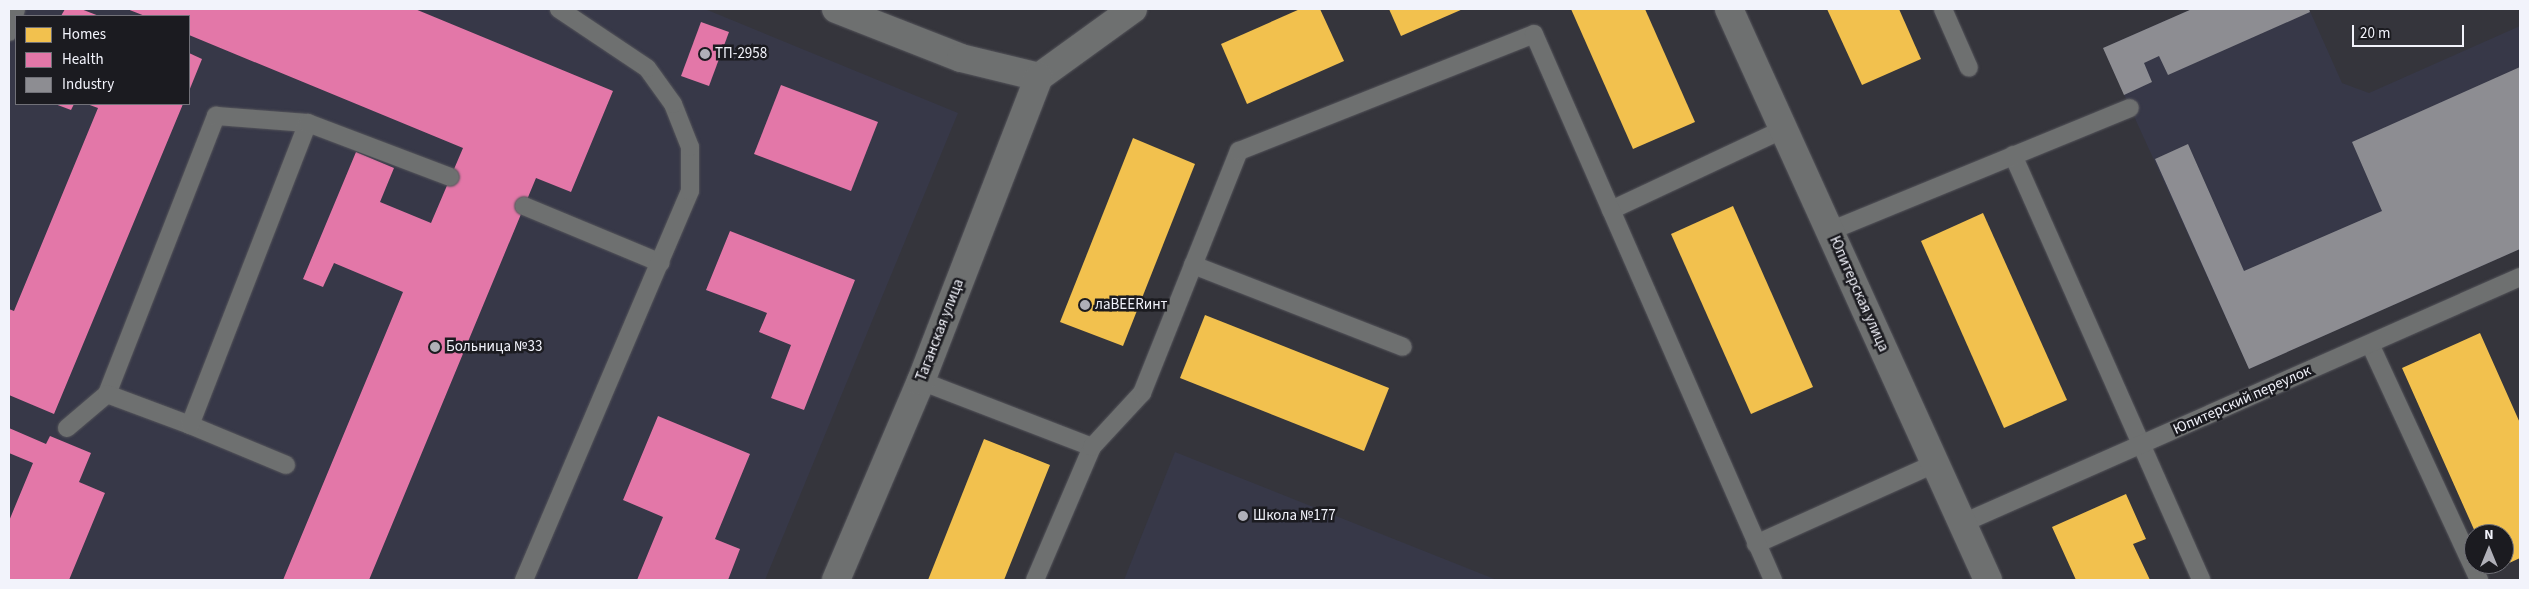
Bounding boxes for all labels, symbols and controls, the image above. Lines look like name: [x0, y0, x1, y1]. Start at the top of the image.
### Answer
legend: [15, 15, 190, 105]
scale bar: [2354, 15, 2466, 47]
text: 20 m: [2360, 23, 2390, 44]
text: Homes: [62, 24, 106, 45]
place label: ТП-2958: [715, 45, 767, 63]
marker: ТП-2958: [699, 48, 711, 60]
text: Health: [62, 49, 104, 70]
text: Industry: [62, 74, 114, 95]
street label: Юпитерская улица: [1825, 233, 1893, 355]
street label: Таганская улица: [912, 276, 968, 384]
place label: лаBEERинт: [1095, 296, 1167, 314]
marker: лаBEERинт: [1079, 299, 1091, 311]
place label: Больница №33: [446, 338, 542, 356]
marker: Больница №33: [428, 340, 442, 354]
street label: Юпитерский переулок: [2170, 361, 2314, 439]
place label: Школа №177: [1253, 507, 1336, 525]
marker: Школа №177: [1237, 510, 1249, 522]
north arrow: [2464, 524, 2514, 574]
text: N: [2484, 525, 2494, 545]

